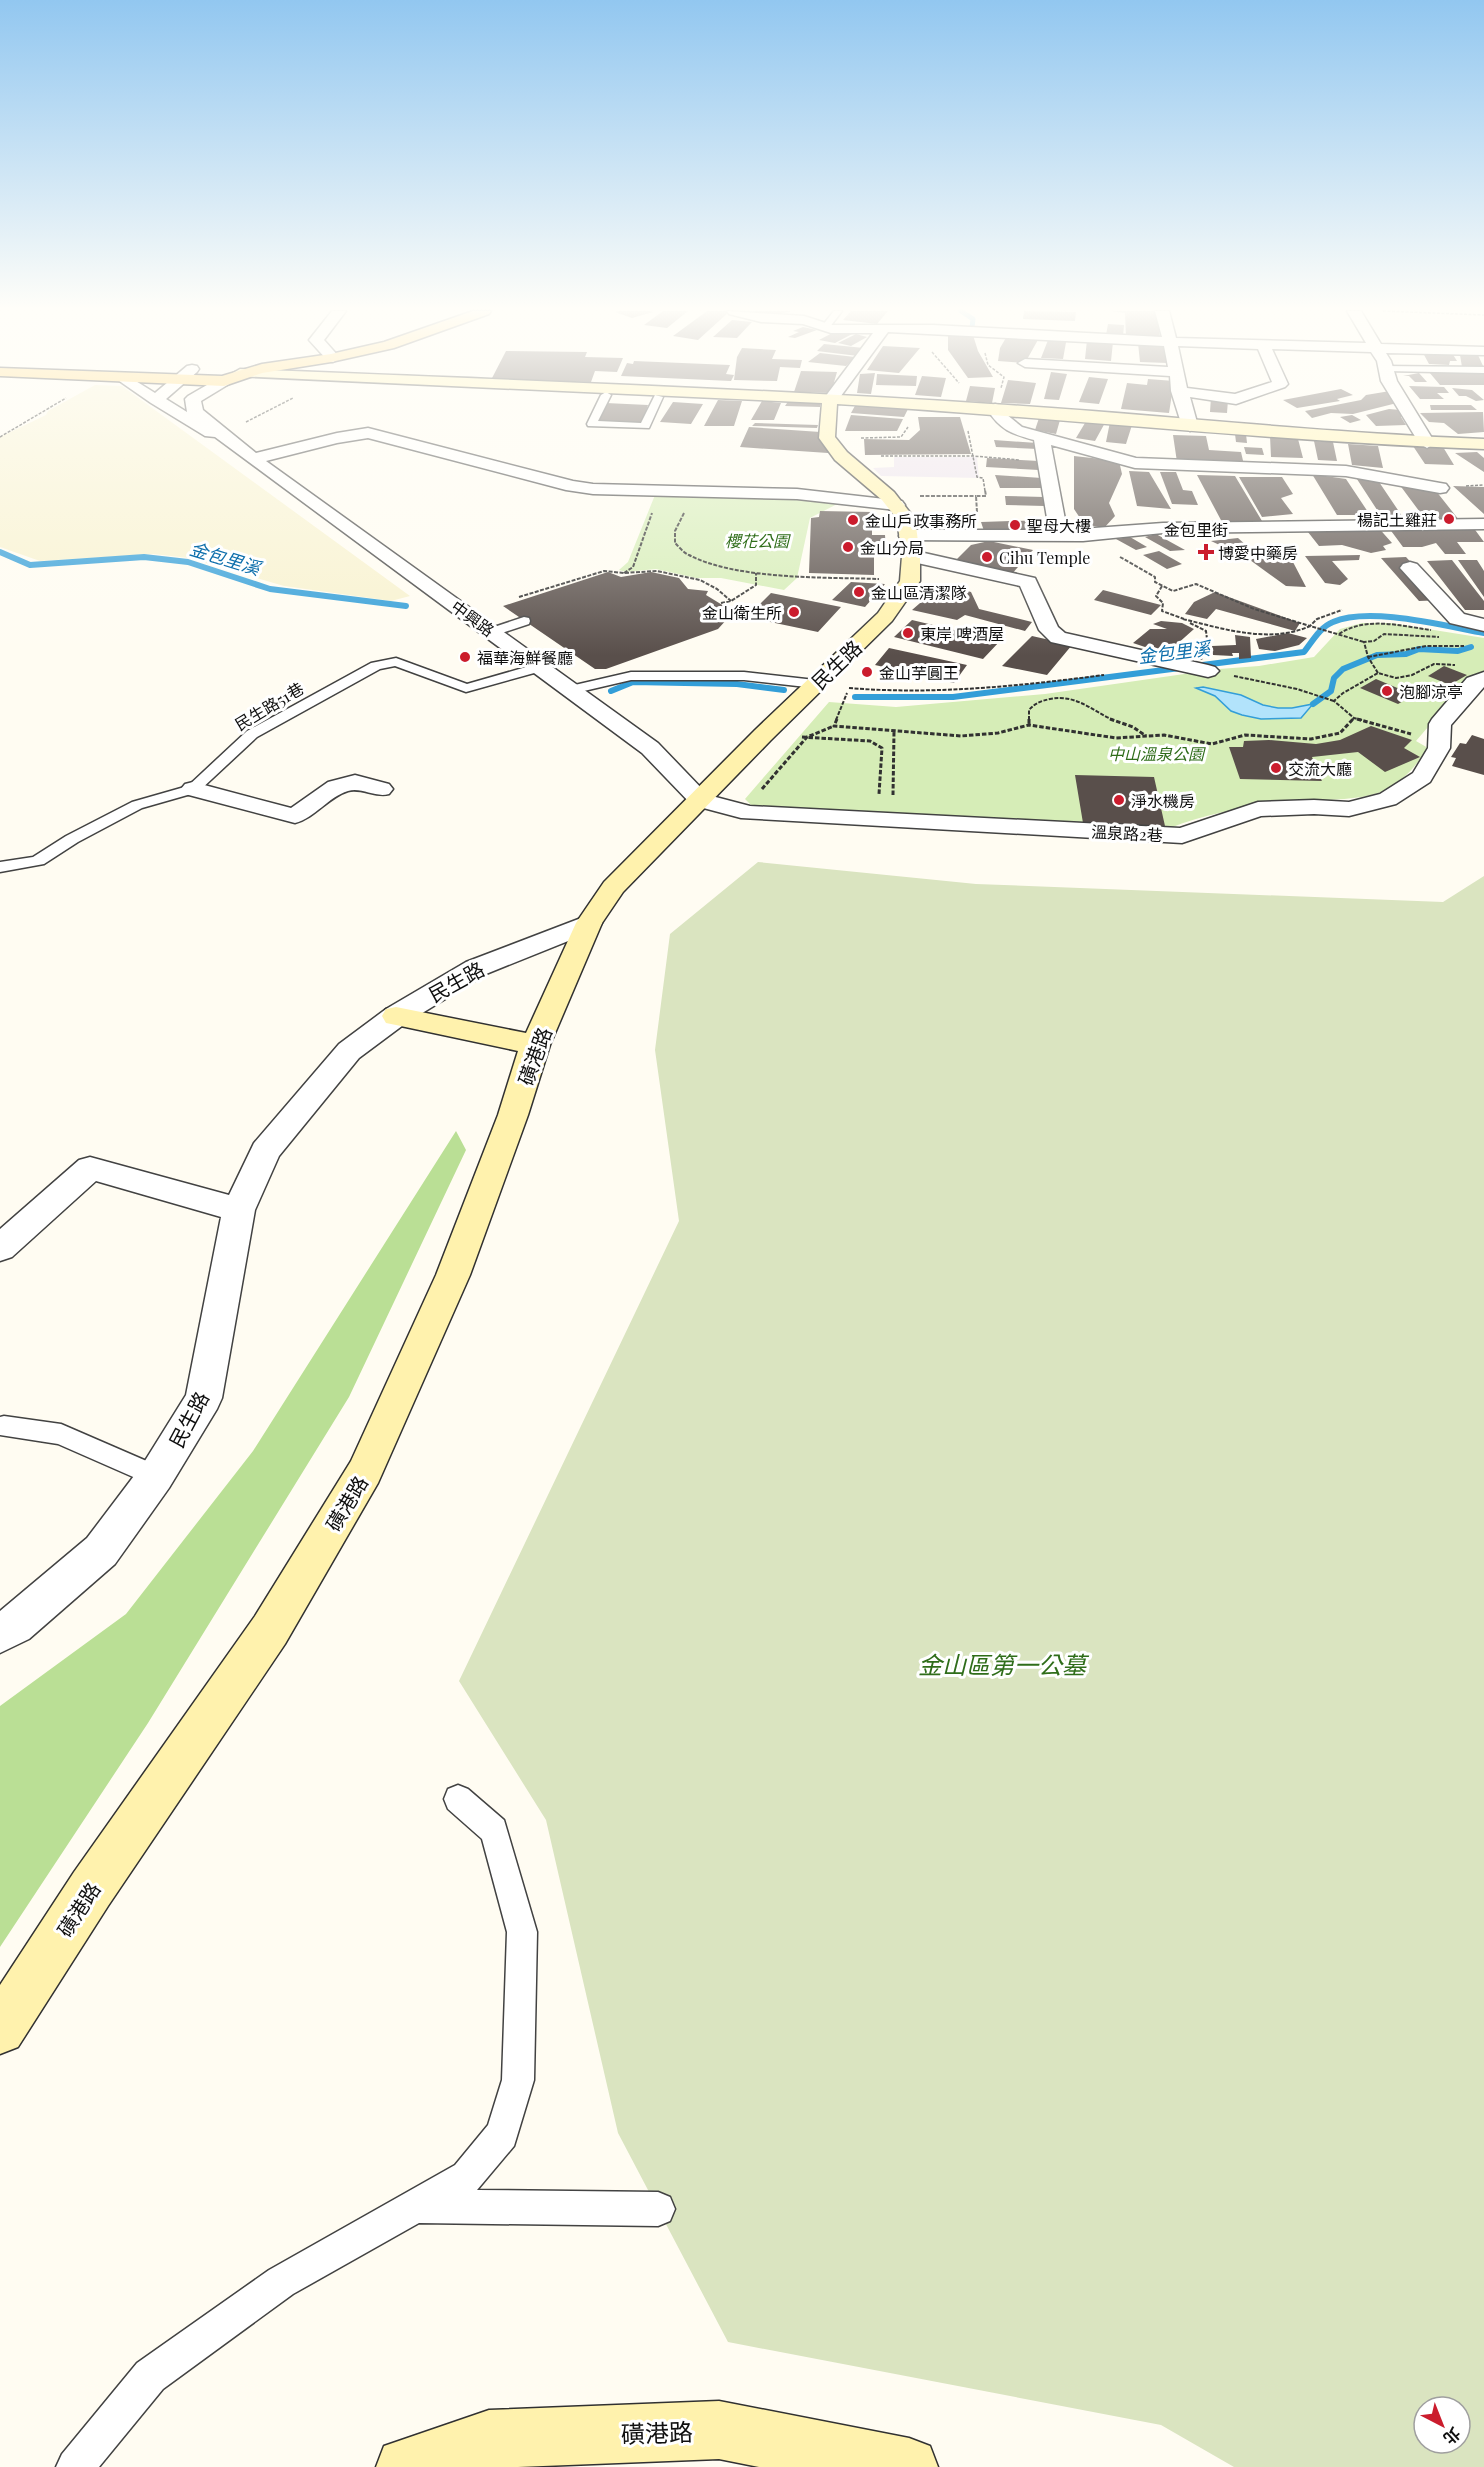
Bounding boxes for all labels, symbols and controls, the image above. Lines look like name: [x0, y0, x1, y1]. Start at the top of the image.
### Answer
place label: 楊記土雞莊: [1357, 509, 1437, 530]
place label: 金山戶政事務所: [865, 510, 977, 531]
marker: 楊記土雞莊: [1442, 512, 1456, 526]
marker: 金山戶政事務所: [846, 513, 860, 527]
place label: 聖母大樓: [1027, 515, 1091, 536]
marker: 聖母大樓: [1008, 518, 1022, 532]
street label: 金包里街: [1164, 519, 1228, 540]
park label: 櫻花公園: [725, 530, 791, 551]
water label: 金包里溪: [187, 536, 266, 581]
place label: 金山分局: [860, 537, 924, 558]
marker: 金山分局: [841, 540, 855, 554]
place label: 博愛中藥房: [1218, 542, 1298, 563]
marker: 博愛中藥房: [1199, 545, 1213, 559]
place label: Cihu Temple: [999, 547, 1090, 568]
marker: Cihu Temple: [980, 550, 994, 564]
place label: 金山區清潔隊: [871, 582, 967, 603]
marker: 金山區清潔隊: [852, 585, 866, 599]
street label: 中興路: [447, 595, 499, 641]
place label: 金山衛生所: [702, 602, 782, 623]
marker: 金山衛生所: [787, 605, 801, 619]
place label: 東岸 啤酒屋: [920, 623, 1004, 644]
marker: 東岸 啤酒屋: [901, 626, 915, 640]
street label: 民生路: [805, 633, 867, 695]
water label: 金包里溪: [1137, 635, 1214, 668]
place label: 福華海鮮餐廳: [477, 647, 573, 668]
marker: 福華海鮮餐廳: [458, 650, 472, 664]
place label: 金山芋圓王: [879, 662, 959, 683]
marker: 金山芋圓王: [860, 665, 874, 679]
street label: 民生路51巷: [231, 677, 307, 735]
place label: 泡腳涼亭: [1399, 681, 1463, 702]
marker: 泡腳涼亭: [1380, 684, 1394, 698]
park label: 中山溫泉公園: [1108, 743, 1206, 764]
place label: 交流大廳: [1288, 758, 1352, 779]
marker: 交流大廳: [1269, 761, 1283, 775]
place label: 淨水機房: [1131, 790, 1195, 811]
marker: 淨水機房: [1112, 793, 1126, 807]
street label: 溫泉路2巷: [1091, 821, 1163, 845]
street label: 民生路: [423, 955, 489, 1007]
street label: 磺港路: [511, 1023, 557, 1089]
street label: 民生路: [162, 1386, 214, 1452]
street label: 磺港路: [319, 1470, 373, 1536]
park label: 金山區第一公墓: [918, 1648, 1090, 1680]
street label: 磺港路: [50, 1876, 106, 1942]
north arrow: [1412, 2395, 1472, 2455]
street label: 磺港路: [620, 2415, 694, 2449]
text: 北: [1439, 2423, 1465, 2450]

